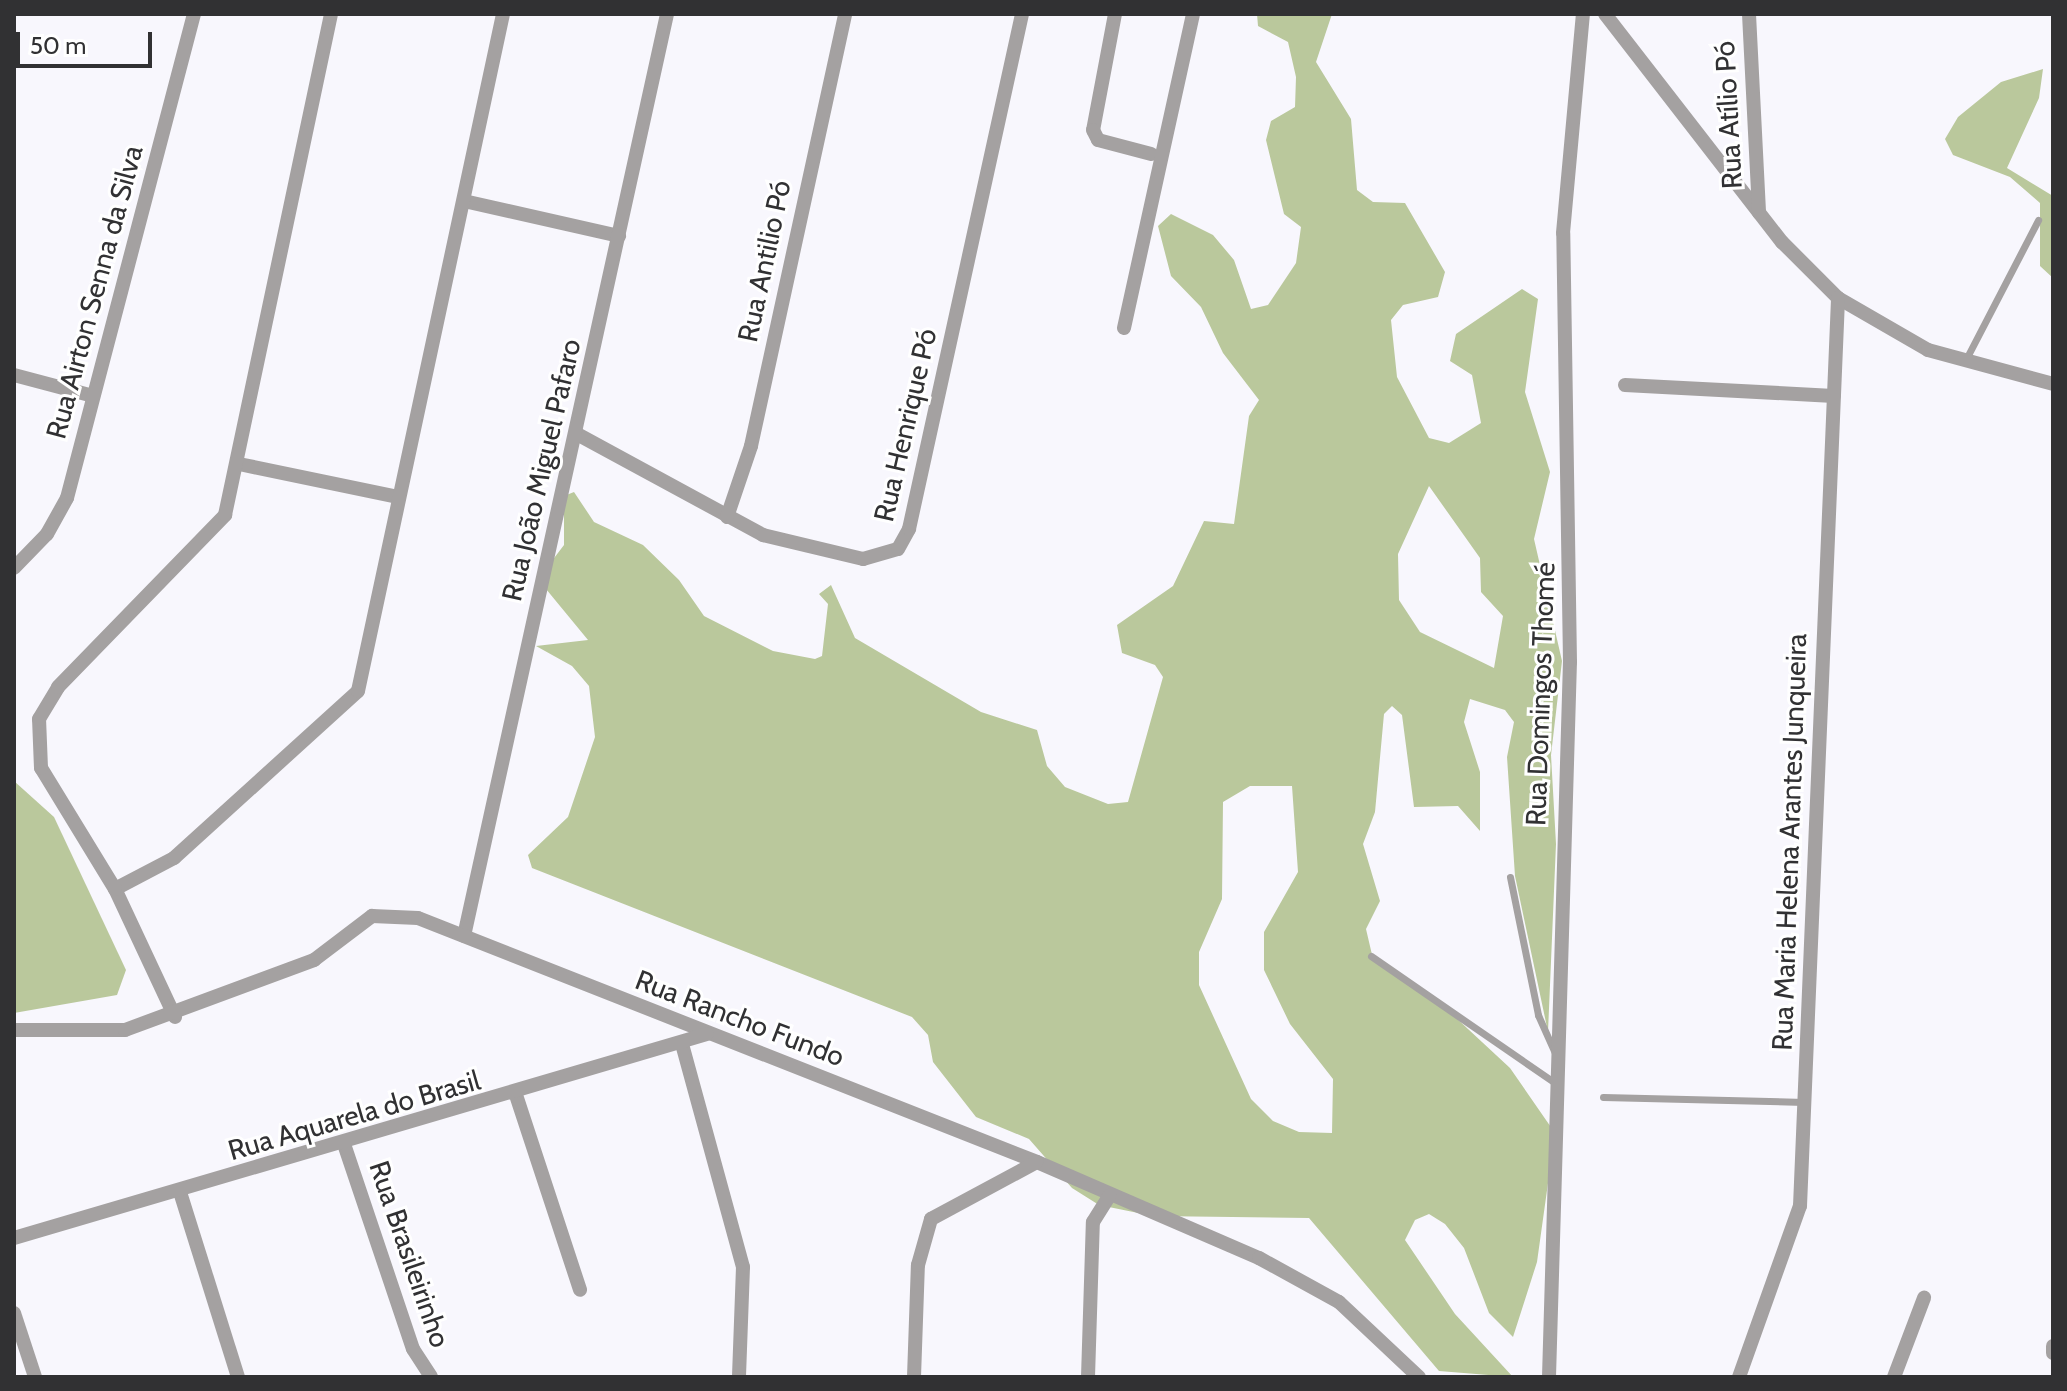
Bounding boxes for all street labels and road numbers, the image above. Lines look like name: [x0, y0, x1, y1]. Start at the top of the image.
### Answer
street label: Rua Atílio Pó: [1707, 40, 1749, 190]
street label: Rua Airton Senna da Silva: [39, 142, 149, 442]
street label: Rua Antilio Pó: [730, 177, 798, 345]
street label: Rua Henrique Pó: [866, 325, 944, 525]
street label: Rua João Miguel Pafaro: [495, 336, 587, 604]
street label: Rua Domingos Thomé: [1519, 561, 1561, 827]
street label: Rua Maria Helena Arantes Junqueira: [1765, 633, 1813, 1051]
street label: Rua Rancho Fundo: [631, 963, 849, 1073]
street label: Rua Aquarela do Brasil: [224, 1063, 484, 1167]
street label: Rua Brasileirinho: [362, 1156, 458, 1352]

